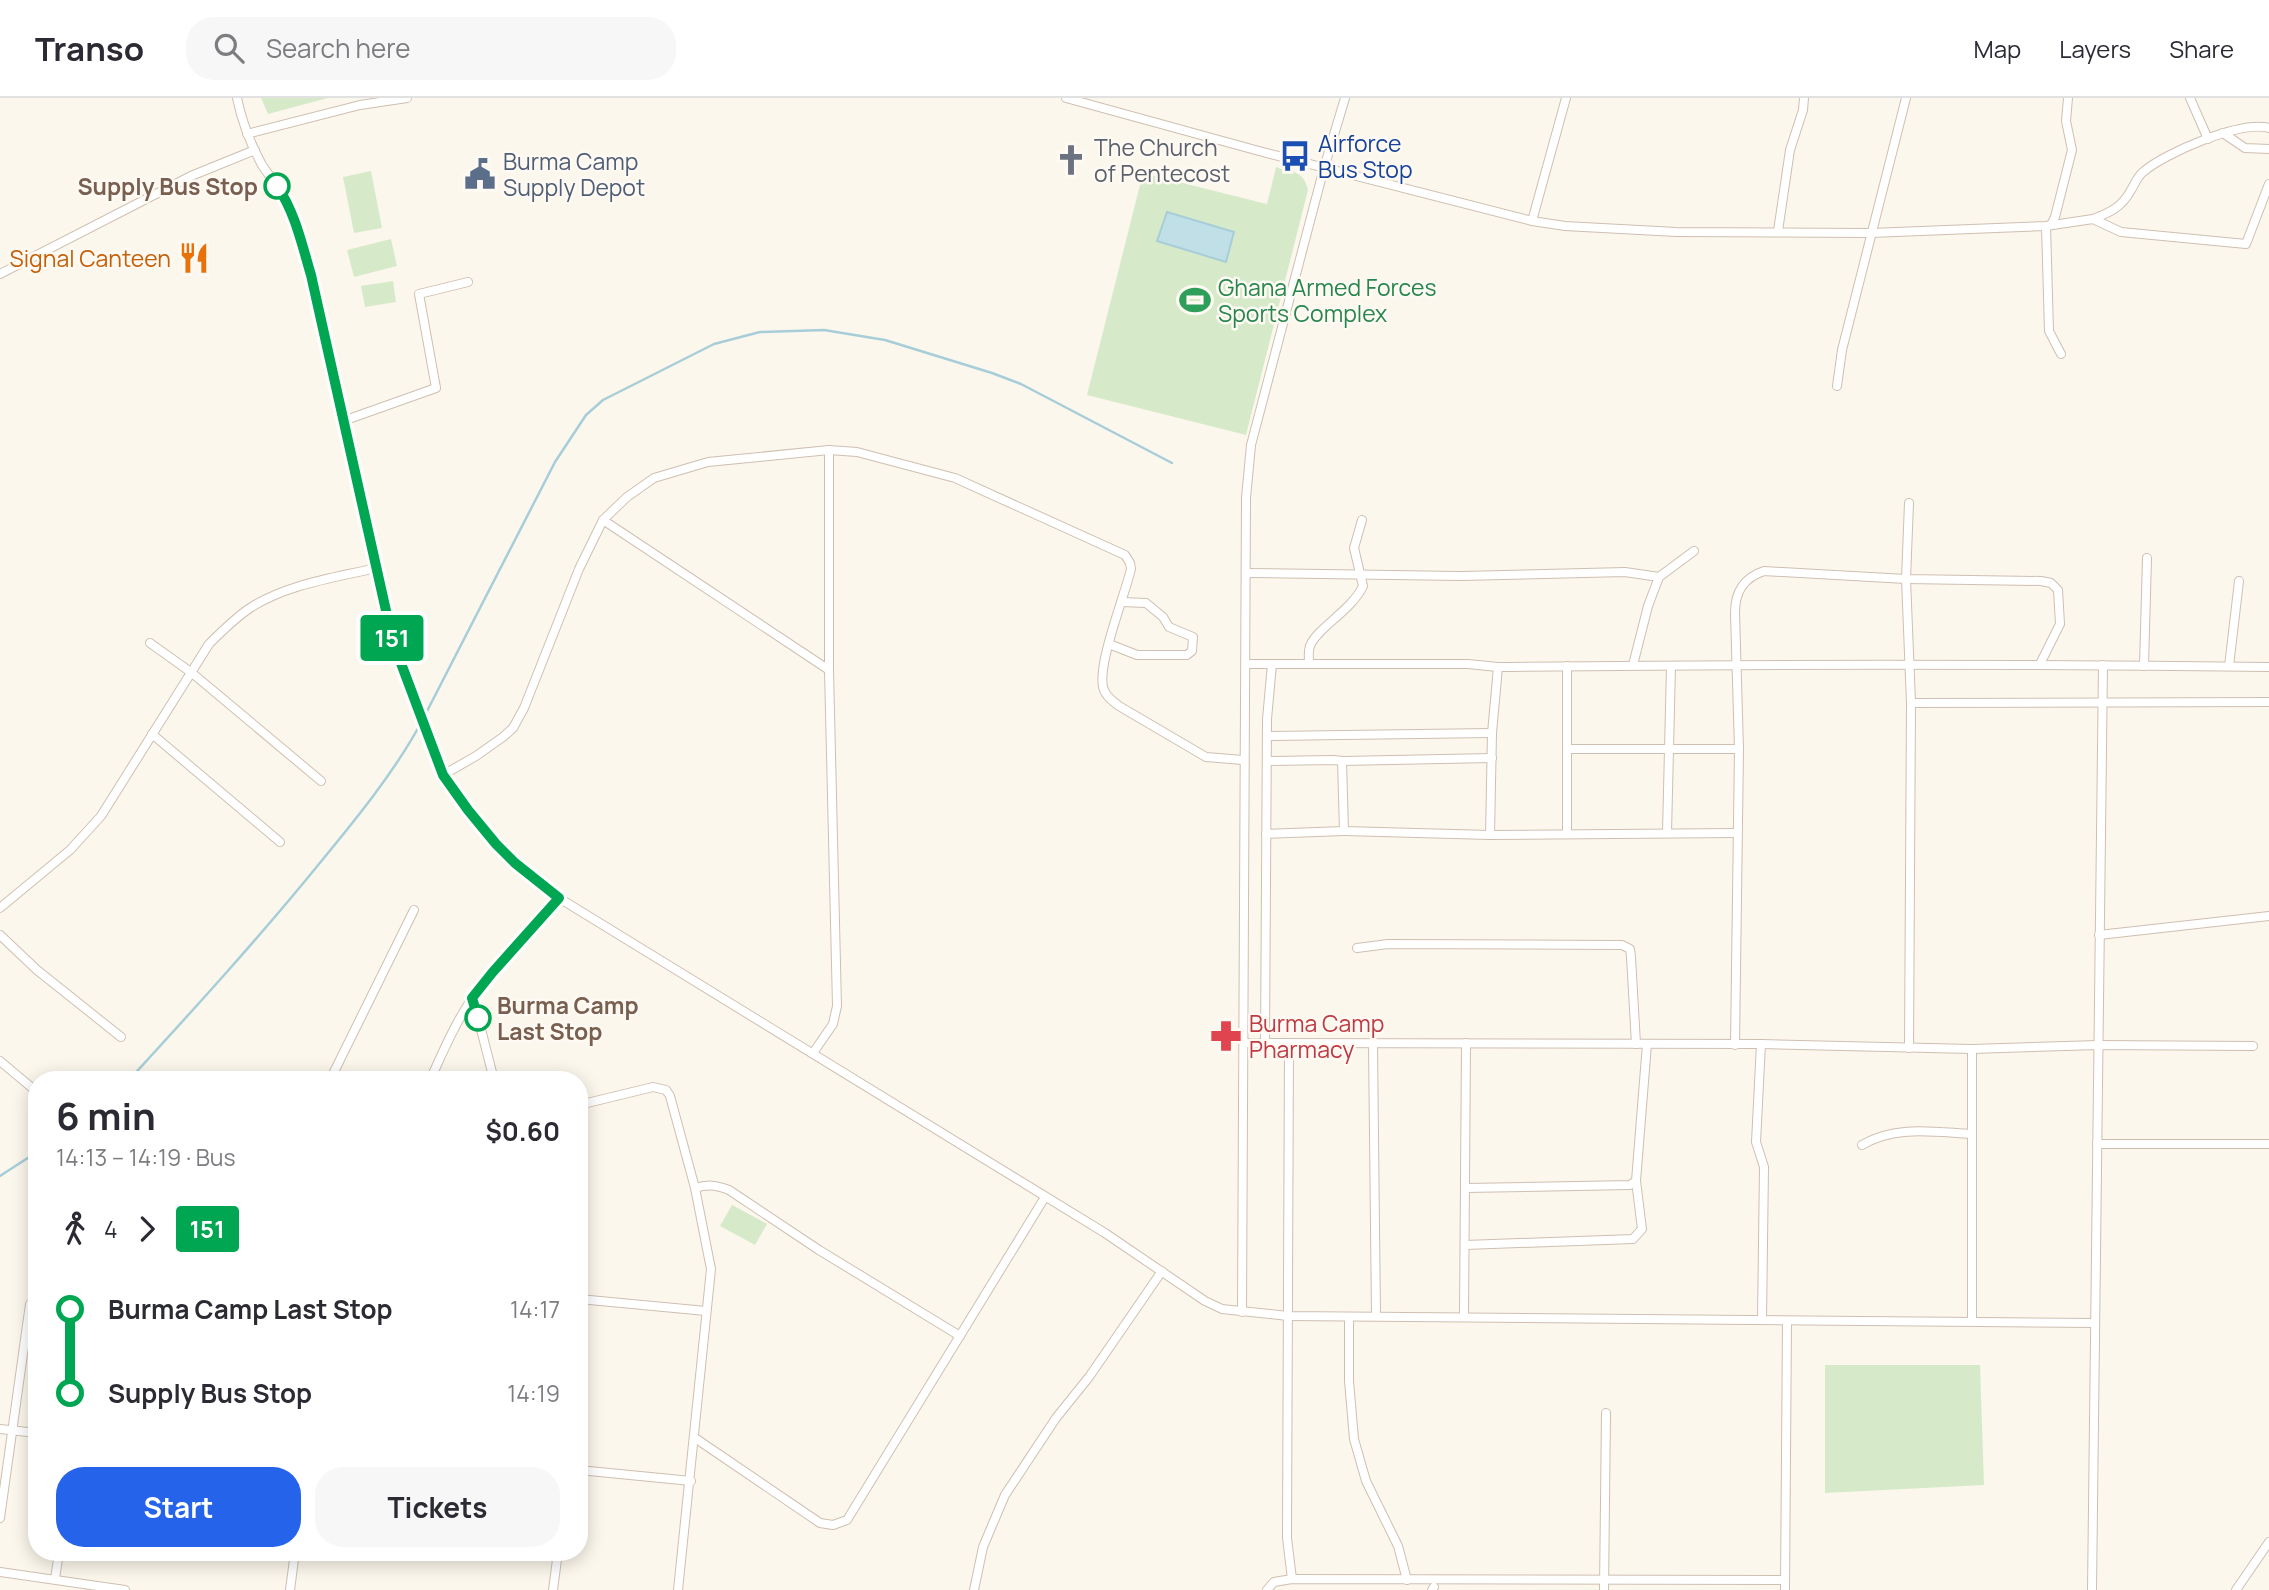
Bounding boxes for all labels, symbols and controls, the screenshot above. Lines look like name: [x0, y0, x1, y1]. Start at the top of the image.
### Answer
search box: [186, 17, 676, 80]
text: Transo: [35, 26, 144, 71]
icon: search: [210, 29, 248, 67]
text: Search here: [266, 30, 411, 66]
text: Map: [1974, 32, 2021, 65]
text: Layers: [2059, 32, 2131, 65]
text: Share: [2169, 32, 2234, 65]
place label: Airforce Bus Stop: [1318, 127, 1413, 185]
place label: The Church of Pentecost: [1094, 131, 1230, 189]
bus stop icon: Airforce Bus Stop: [1278, 139, 1312, 173]
church icon: The Church of Pentecost: [1054, 143, 1088, 177]
place label: Burma Camp Supply Depot: [503, 145, 645, 203]
public building icon: Burma Camp Supply Depot: [463, 157, 497, 191]
place label: Supply Bus Stop: [77, 170, 258, 202]
marker: Supply Bus Stop: [264, 173, 290, 199]
restaurant icon: Signal Canteen: [177, 241, 211, 275]
place label: Signal Canteen: [10, 242, 171, 274]
place label: Ghana Armed Forces Sports Complex: [1218, 271, 1436, 329]
sports icon: Ghana Armed Forces Sports Complex: [1178, 283, 1212, 317]
line badge: 151: [352, 615, 432, 661]
text: 151: [374, 621, 410, 654]
place label: Burma Camp Last Stop: [497, 989, 639, 1047]
marker: Burma Camp Last Stop: [465, 1005, 491, 1031]
place label: Burma Camp Pharmacy: [1249, 1007, 1384, 1065]
pharmacy icon: Burma Camp Pharmacy: [1209, 1019, 1243, 1053]
text: 6 min: [56, 1089, 156, 1141]
text: $0.60: [485, 1113, 560, 1149]
text: 14:13 – 14:19 · Bus: [56, 1141, 236, 1173]
icon: walk: [56, 1210, 94, 1248]
icon: forward: [128, 1210, 166, 1248]
text: 151: [190, 1212, 225, 1245]
text: 4: [104, 1213, 118, 1245]
text: Burma Camp Last Stop: [108, 1291, 392, 1327]
text: 14:17: [510, 1293, 560, 1325]
text: Supply Bus Stop: [108, 1375, 312, 1411]
text: 14:19: [507, 1377, 560, 1409]
button: Start: [56, 1467, 301, 1547]
button: Tickets: [315, 1467, 560, 1547]

